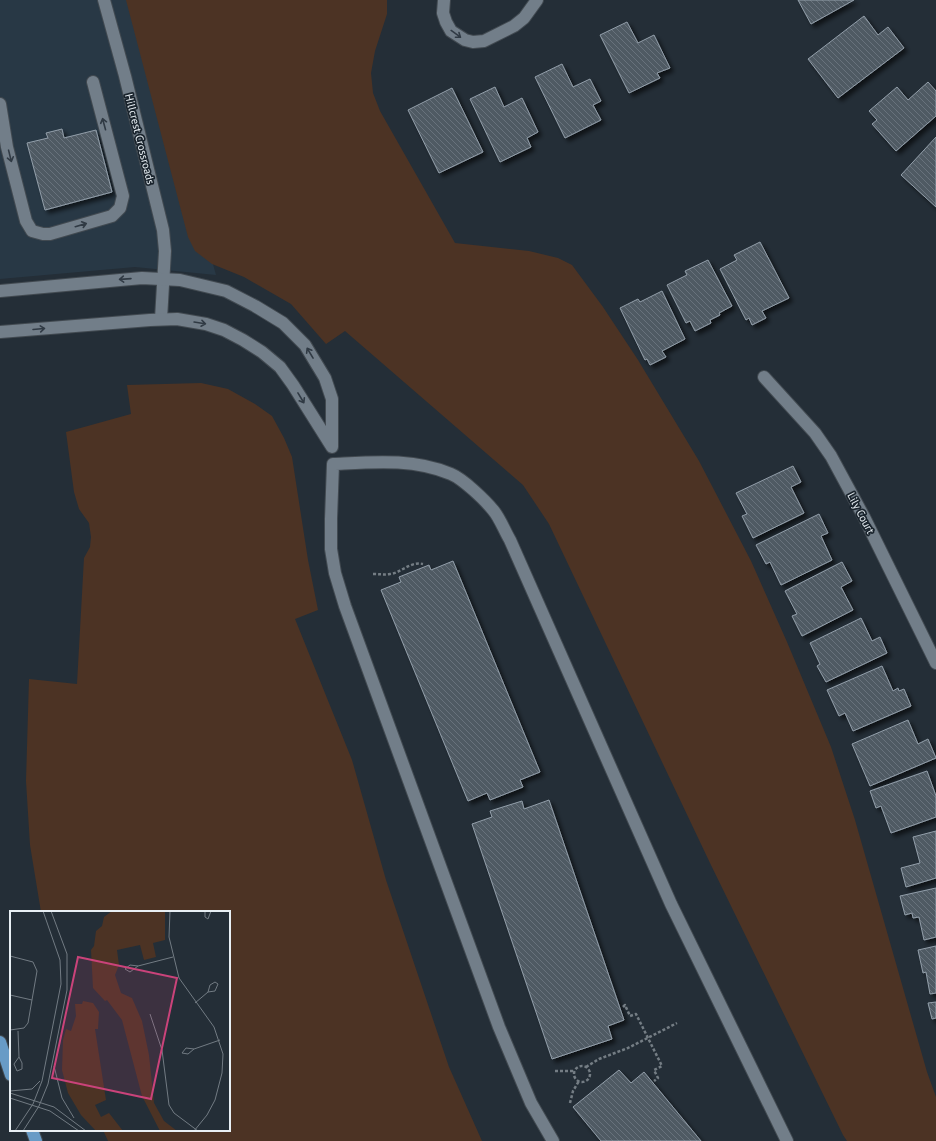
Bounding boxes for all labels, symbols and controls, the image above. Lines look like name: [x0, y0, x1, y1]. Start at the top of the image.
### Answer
one-way arrow: [450, 30, 461, 38]
street label: Hillcrest Crossroads: [122, 92, 158, 186]
one-way arrow: [100, 118, 107, 131]
one-way arrow: [6, 149, 14, 162]
one-way arrow: [75, 221, 88, 228]
one-way arrow: [119, 276, 132, 283]
one-way arrow: [193, 319, 206, 327]
one-way arrow: [32, 325, 45, 333]
one-way arrow: [306, 348, 314, 359]
one-way arrow: [298, 392, 306, 404]
street label: Lily Court: [844, 490, 878, 536]
inset map: [10, 911, 230, 1131]

